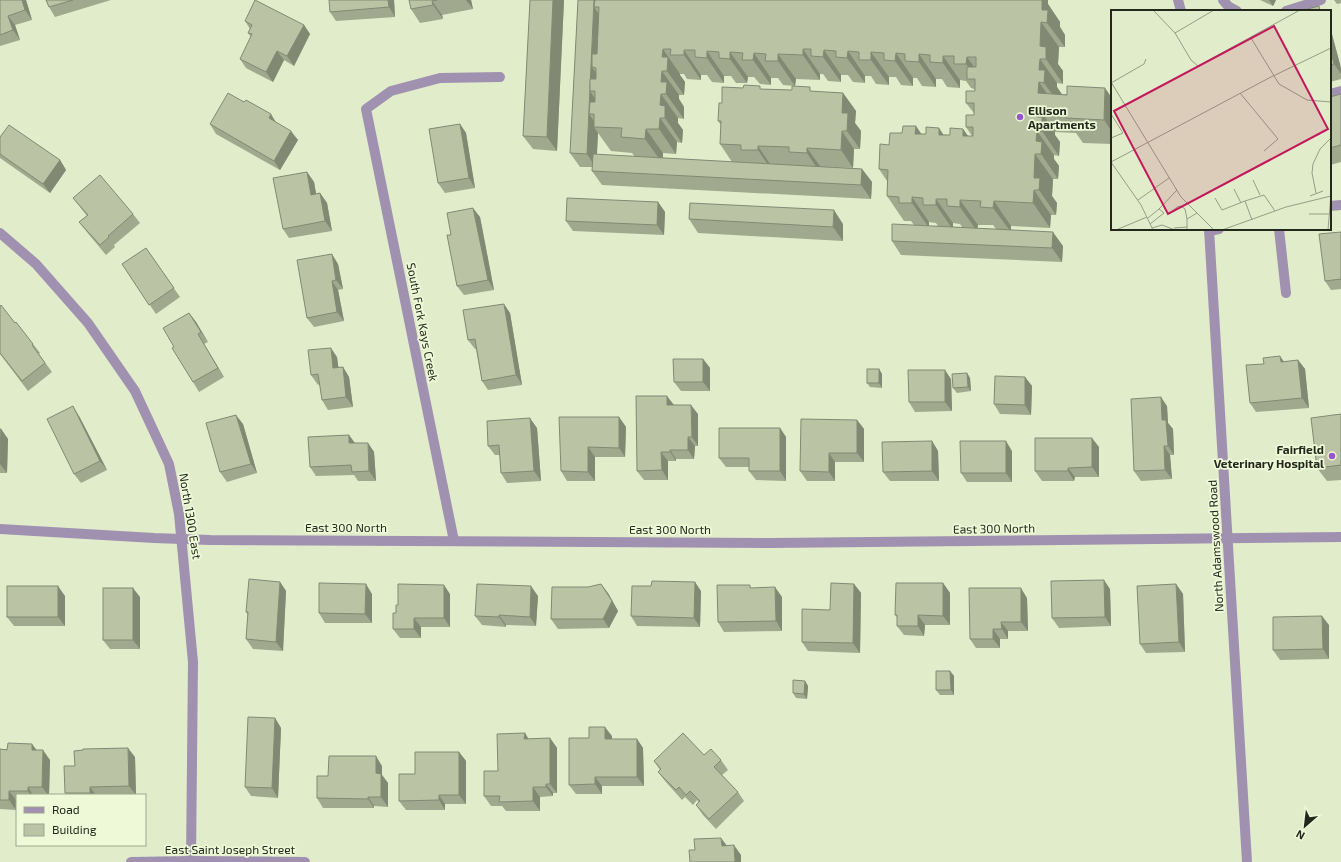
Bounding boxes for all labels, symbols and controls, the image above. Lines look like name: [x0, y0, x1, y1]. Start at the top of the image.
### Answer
inset map: [1111, 10, 1331, 230]
place label: Ellison Apartments: [1028, 103, 1096, 131]
marker: Ellison Apartments: [1015, 112, 1025, 122]
street label: South Fork Kays Creek: [405, 262, 441, 382]
place label: Fairfield Veterinary Hospital: [1214, 442, 1324, 471]
marker: Fairfield Veterinary Hospital: [1327, 451, 1337, 461]
street label: North 1300 East: [177, 472, 205, 560]
street label: North Adamswood Road: [1205, 480, 1225, 612]
street label: East 300 North: [305, 520, 387, 534]
street label: East 300 North: [953, 520, 1035, 536]
street label: East 300 North: [629, 522, 711, 536]
legend: [16, 794, 146, 846]
text: Road: [52, 802, 80, 816]
north arrow: [1285, 806, 1325, 846]
text: Building: [52, 822, 97, 836]
text: N: [1293, 828, 1307, 843]
street label: East Saint Joseph Street: [165, 842, 296, 856]

